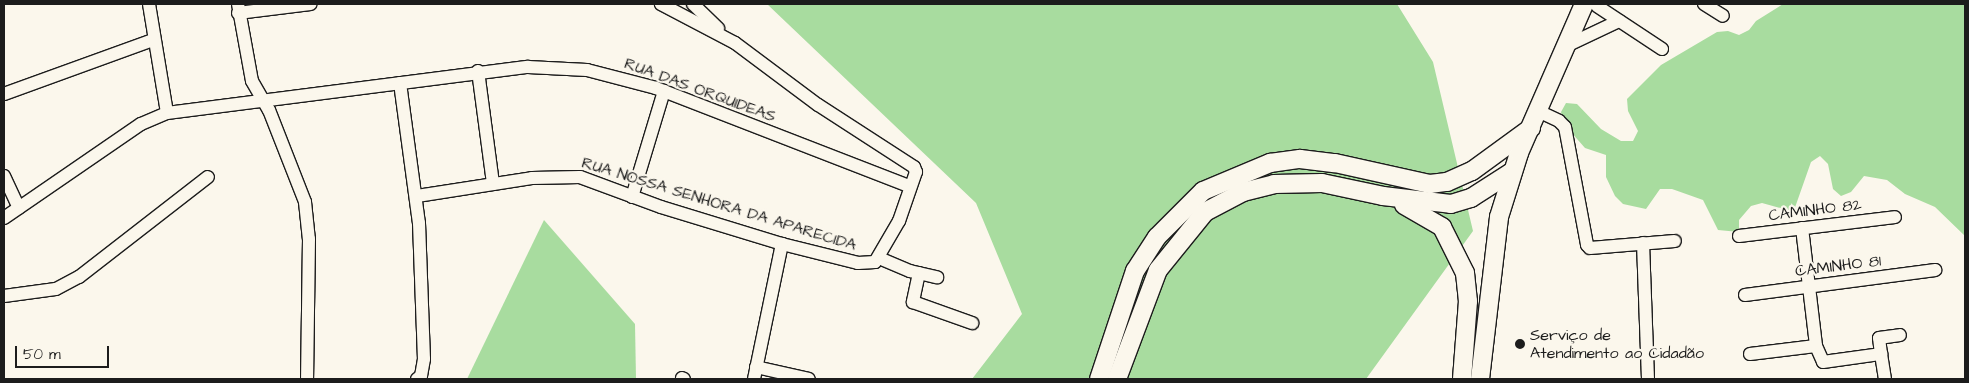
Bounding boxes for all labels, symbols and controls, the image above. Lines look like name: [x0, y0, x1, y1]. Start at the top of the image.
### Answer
street label: RUA DAS ORQUIDEAS: [622, 54, 778, 126]
street label: RUA NOSSA SENHORA DA APARECIDA: [579, 153, 859, 255]
street label: CAMINHO 82: [1767, 195, 1863, 225]
street label: CAMINHO 81: [1794, 251, 1882, 281]
place label: Serviço de Atendimento ao Cidadão: [1530, 325, 1704, 363]
scale bar: [18, 336, 111, 368]
marker: Serviço de Atendimento ao Cidadão: [1514, 338, 1526, 350]
text: 50 m: [23, 344, 61, 365]

